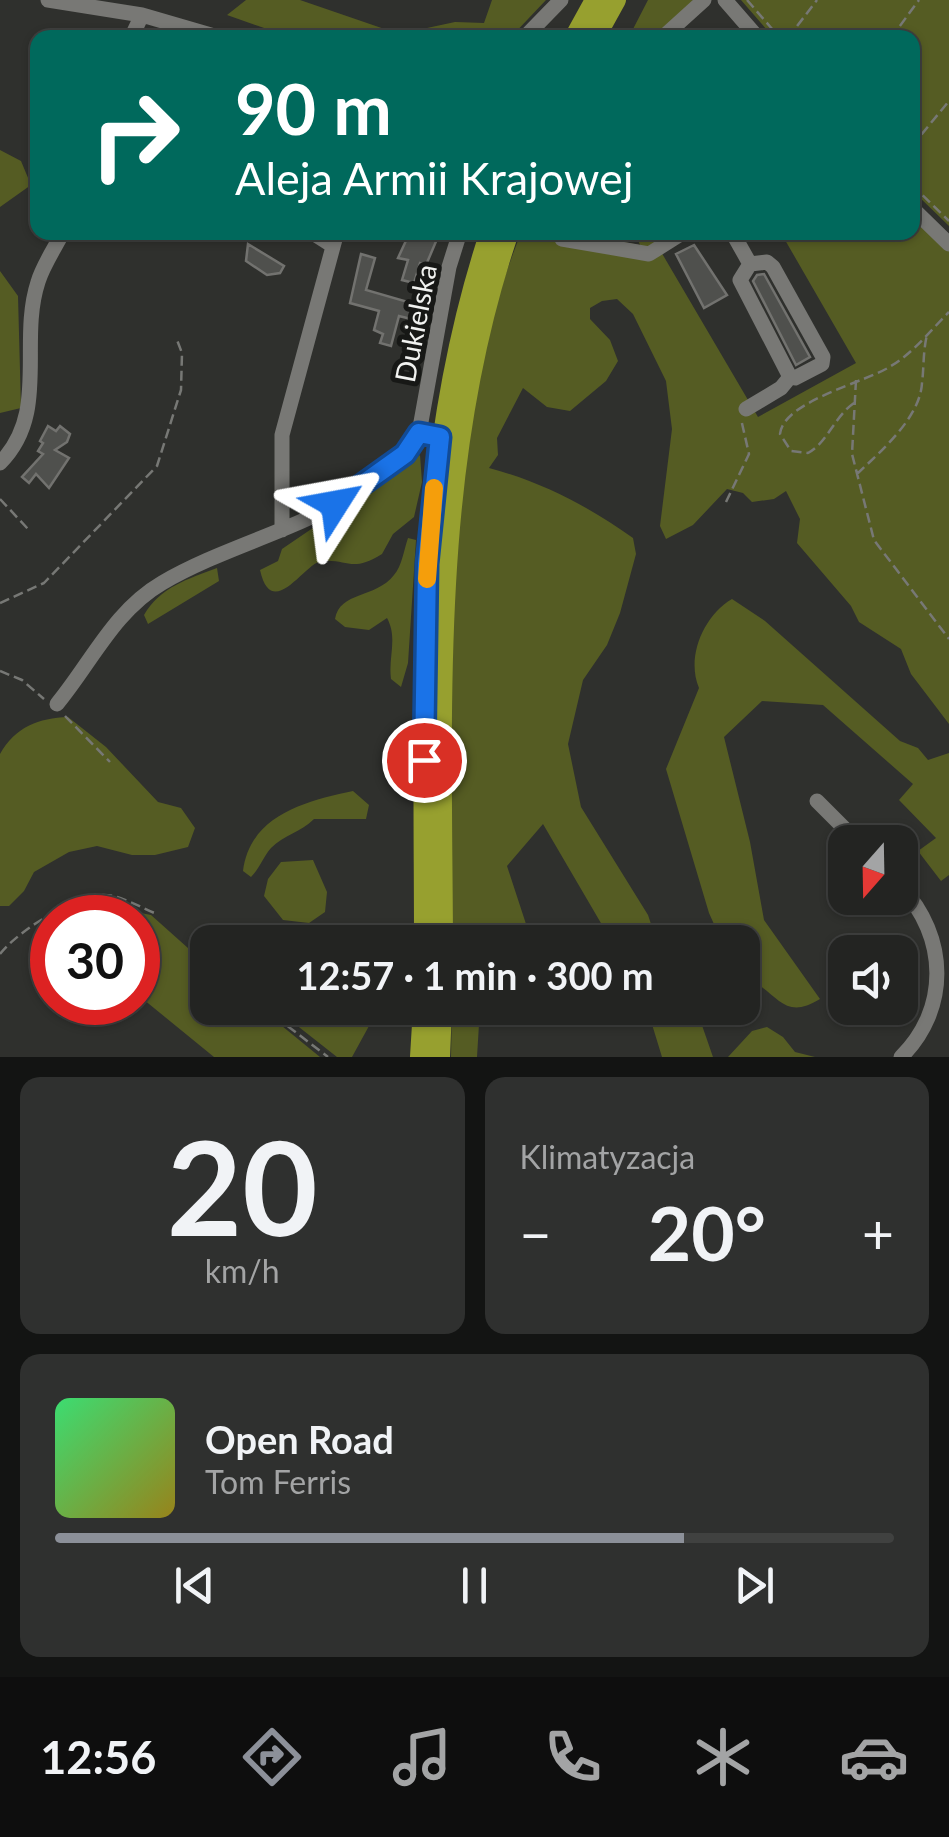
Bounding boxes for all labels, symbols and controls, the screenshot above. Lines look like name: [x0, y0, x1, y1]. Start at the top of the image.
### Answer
text: 90 m: [235, 66, 392, 150]
icon: right: [70, 70, 200, 200]
text: Aleja Armii Krajowej: [235, 151, 634, 205]
street label: Dukielska: [387, 261, 443, 385]
position arrow: [283, 452, 387, 556]
pin: [382, 718, 467, 803]
icon: arrive: [397, 733, 452, 788]
north arrow: [828, 825, 918, 915]
map controls: [828, 825, 918, 1025]
speed limit sign: 30: [30, 895, 160, 1025]
button: sound: [828, 935, 918, 1025]
text: 12:57 · 1 min · 300 m: [296, 952, 654, 998]
text: 20: [167, 1108, 318, 1264]
text: Klimatyzacja: [520, 1137, 695, 1176]
text: 20°: [648, 1187, 766, 1277]
text: −: [520, 1200, 551, 1266]
text: +: [862, 1200, 894, 1266]
text: km/h: [205, 1251, 280, 1290]
text: Open Road: [205, 1416, 394, 1462]
text: Tom Ferris: [205, 1462, 351, 1501]
icon: previous: [167, 1558, 222, 1613]
icon: pause: [447, 1558, 502, 1613]
icon: next: [727, 1558, 782, 1613]
icon: directions: [237, 1722, 307, 1792]
icon: music: [387, 1722, 457, 1792]
icon: phone: [538, 1722, 608, 1792]
icon: climate: [688, 1722, 758, 1792]
icon: car: [839, 1722, 909, 1792]
text: 12:56: [40, 1730, 156, 1784]

